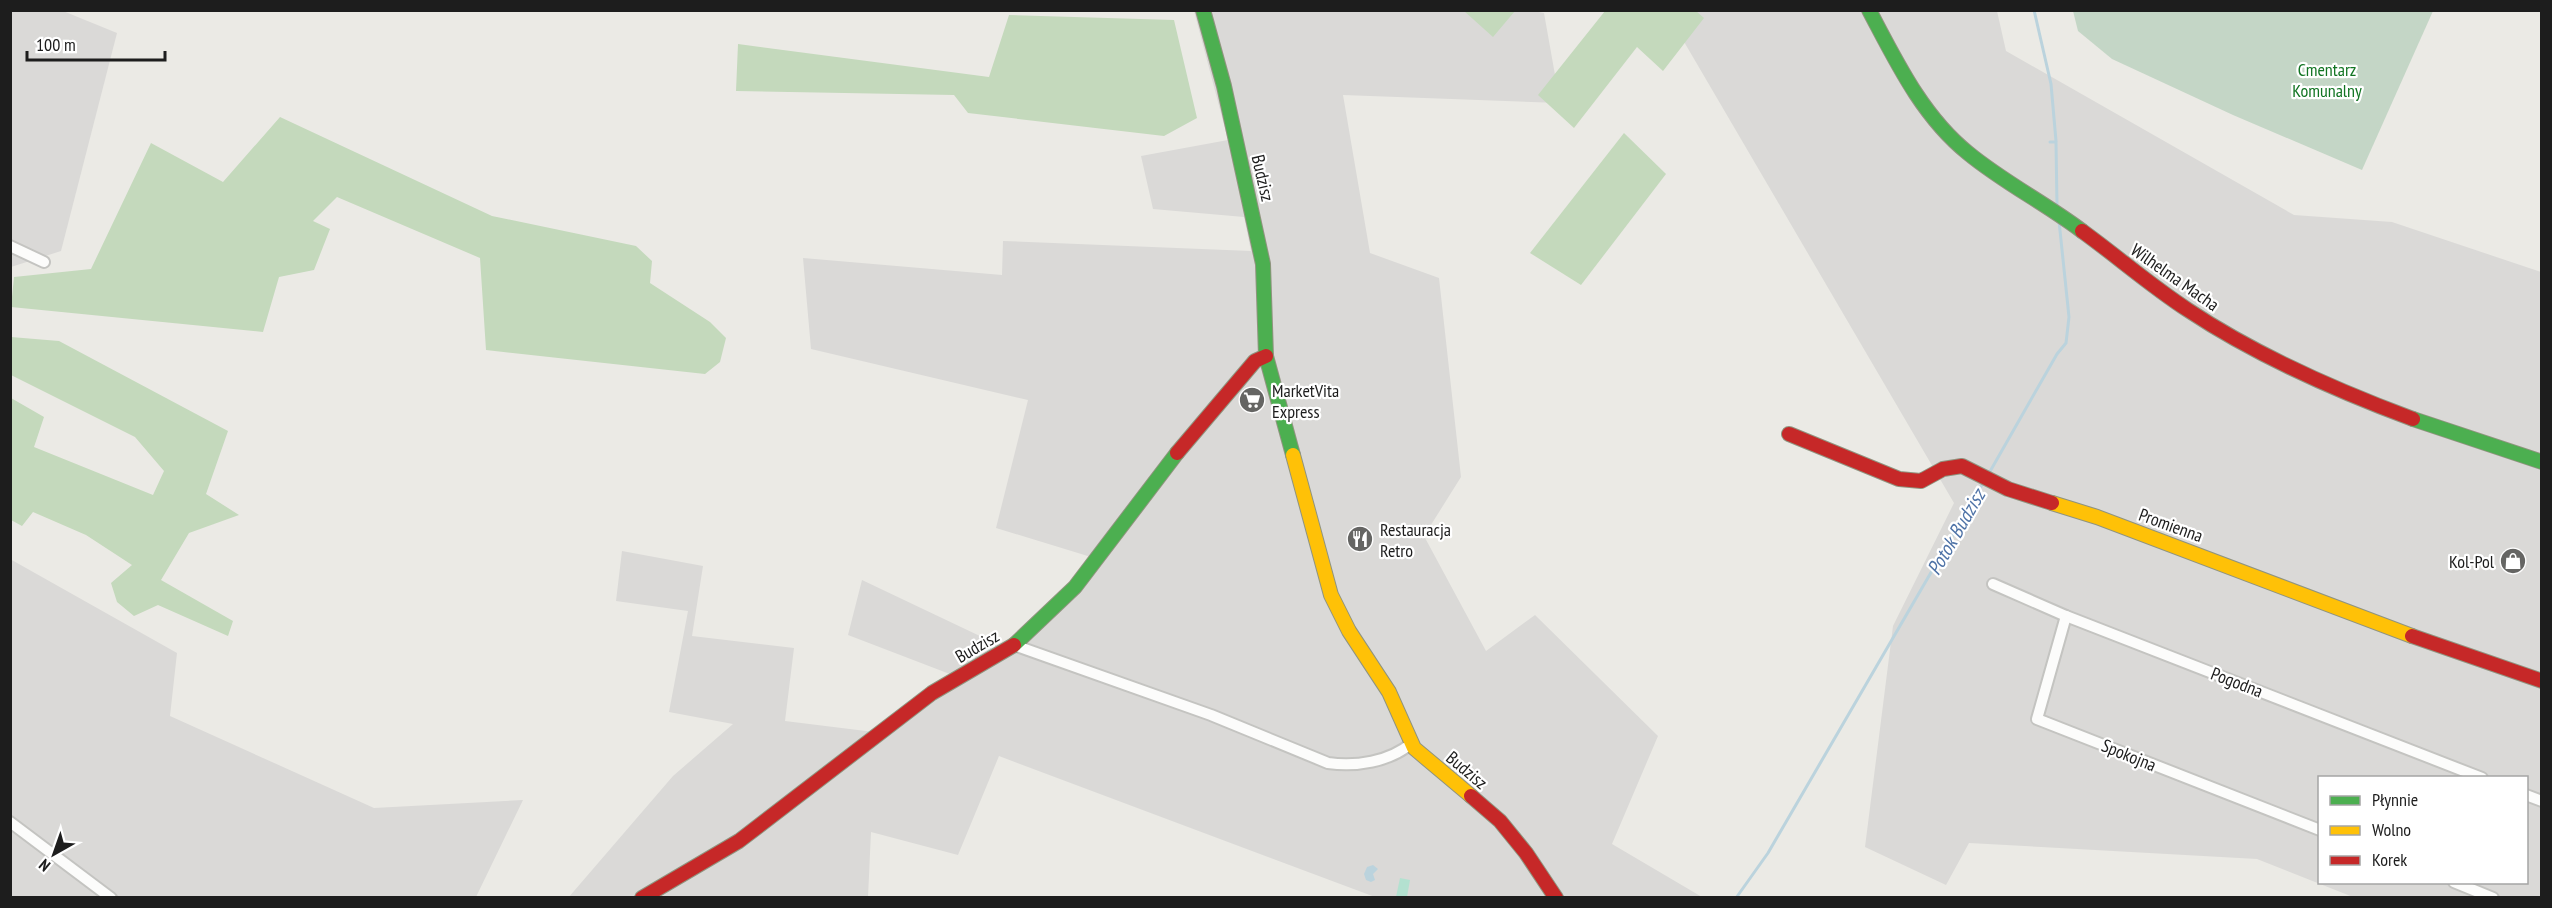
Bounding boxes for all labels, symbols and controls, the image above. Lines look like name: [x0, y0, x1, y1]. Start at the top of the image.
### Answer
scale bar: [27, 24, 165, 62]
text: 100 m: [36, 33, 76, 56]
park label: Cmentarz Komunalny: [2292, 58, 2362, 102]
street label: Budzisz: [1247, 152, 1279, 204]
street label: Wilhelma Macha: [2126, 238, 2224, 316]
place label: MarketVita Express: [1272, 379, 1339, 423]
supermarket icon: MarketVita Express: [1237, 385, 1267, 415]
water label: Potok Budzisz: [1921, 483, 1992, 580]
street label: Promienna: [2136, 503, 2206, 547]
place label: Restauracja Retro: [1380, 518, 1451, 562]
restaurant icon: Restauracja Retro: [1345, 524, 1375, 554]
shop icon: Kol-Pol: [2498, 546, 2528, 576]
place label: Kol-Pol: [2449, 550, 2495, 573]
street label: Budzisz: [951, 624, 1003, 668]
street label: Pogodna: [2208, 662, 2266, 702]
street label: Spokojna: [2098, 734, 2160, 776]
street label: Budzisz: [1442, 746, 1492, 794]
legend: [2318, 776, 2528, 884]
text: Płynnie: [2372, 788, 2418, 811]
text: Wolno: [2372, 818, 2411, 841]
north arrow: [24, 824, 84, 884]
text: Korek: [2372, 848, 2407, 871]
text: N: [35, 855, 54, 876]

